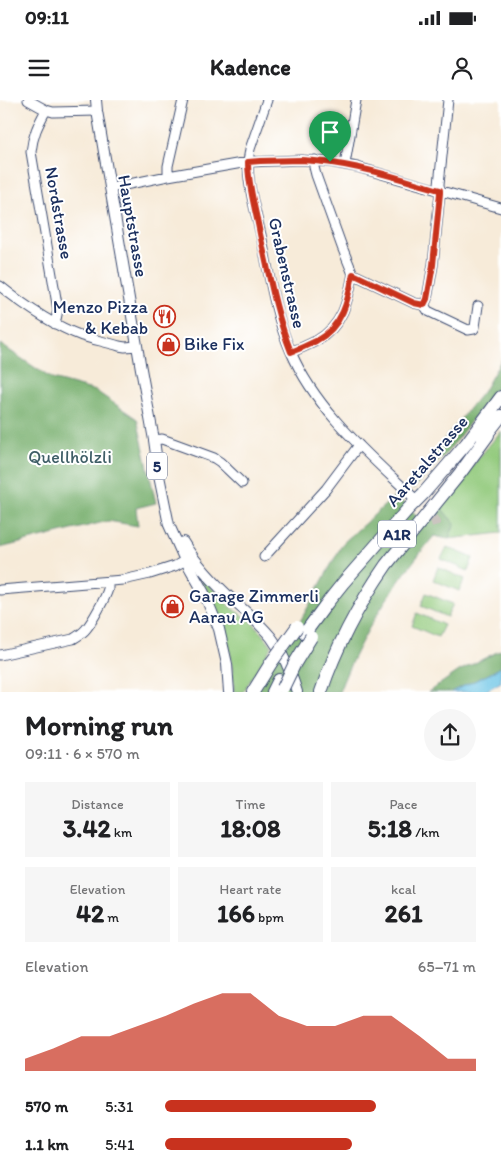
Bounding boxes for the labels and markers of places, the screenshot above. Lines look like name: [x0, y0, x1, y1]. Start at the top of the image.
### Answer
pin: [309, 111, 351, 162]
place label: Menzo Pizza & Kebab: [53, 296, 149, 339]
restaurant icon: Menzo Pizza & Kebab: [152, 305, 176, 329]
shop icon: Bike Fix: [156, 332, 180, 356]
place label: Bike Fix: [184, 333, 245, 355]
place label: Garage Zimmerli Aarau AG: [189, 585, 319, 628]
shop icon: Garage Zimmerli Aarau AG: [161, 594, 185, 618]

